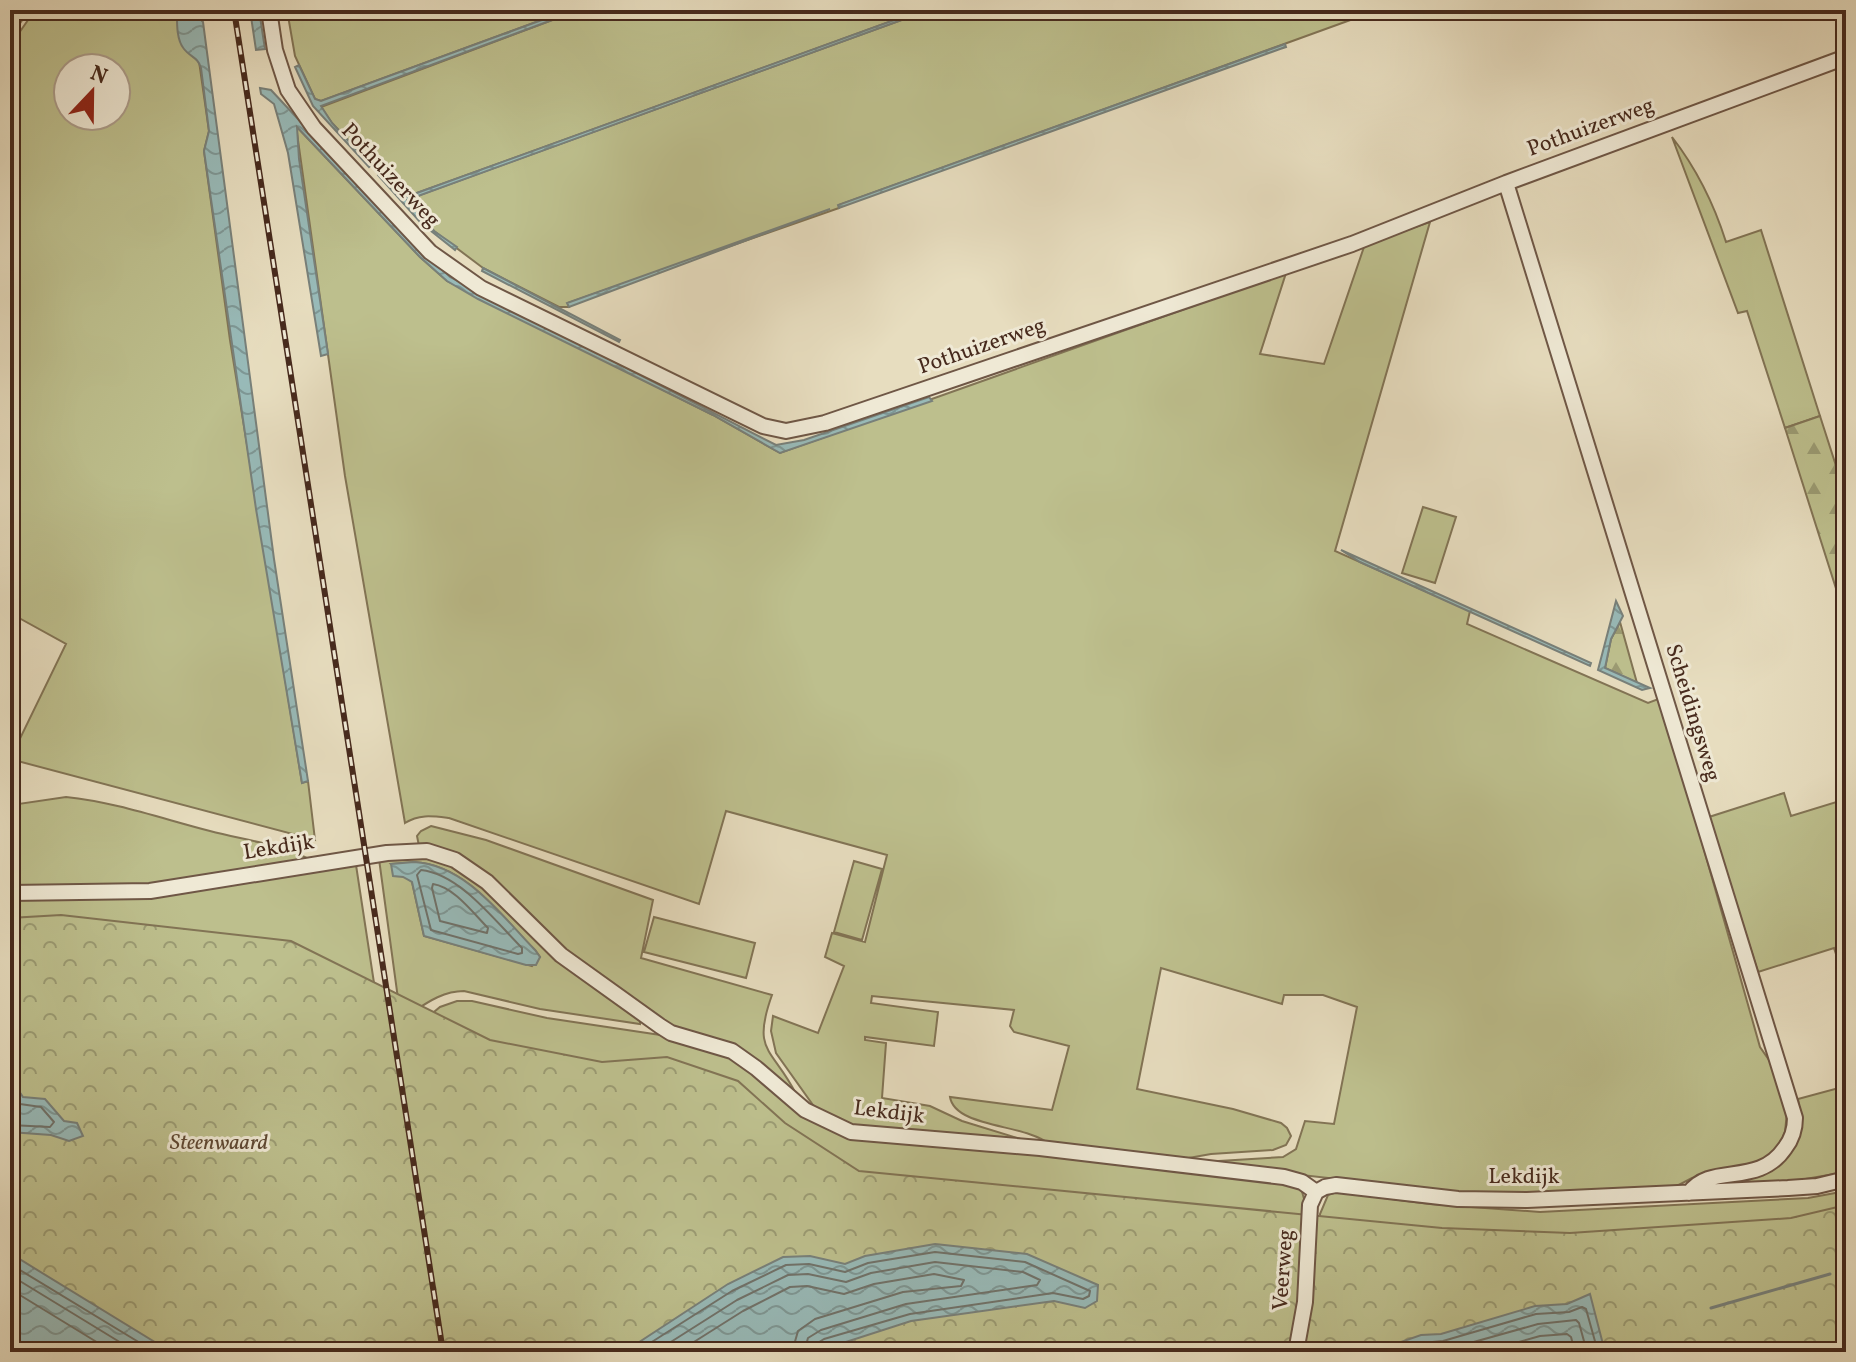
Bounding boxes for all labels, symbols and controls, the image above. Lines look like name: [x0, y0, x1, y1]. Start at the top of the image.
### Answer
north arrow: [52, 52, 132, 132]
text: N: [85, 58, 112, 93]
street label: Pothuizerweg: [1523, 91, 1659, 165]
street label: Pothuizerweg: [333, 117, 447, 235]
street label: Pothuizerweg: [914, 311, 1050, 383]
street label: Scheidingsweg: [1656, 640, 1728, 786]
street label: Lekdijk: [241, 827, 317, 869]
street label: Lekdijk: [852, 1093, 926, 1133]
park label: Steenwaard: [170, 1128, 269, 1159]
street label: Lekdijk: [1488, 1162, 1560, 1193]
street label: Veerweg: [1266, 1228, 1302, 1312]

